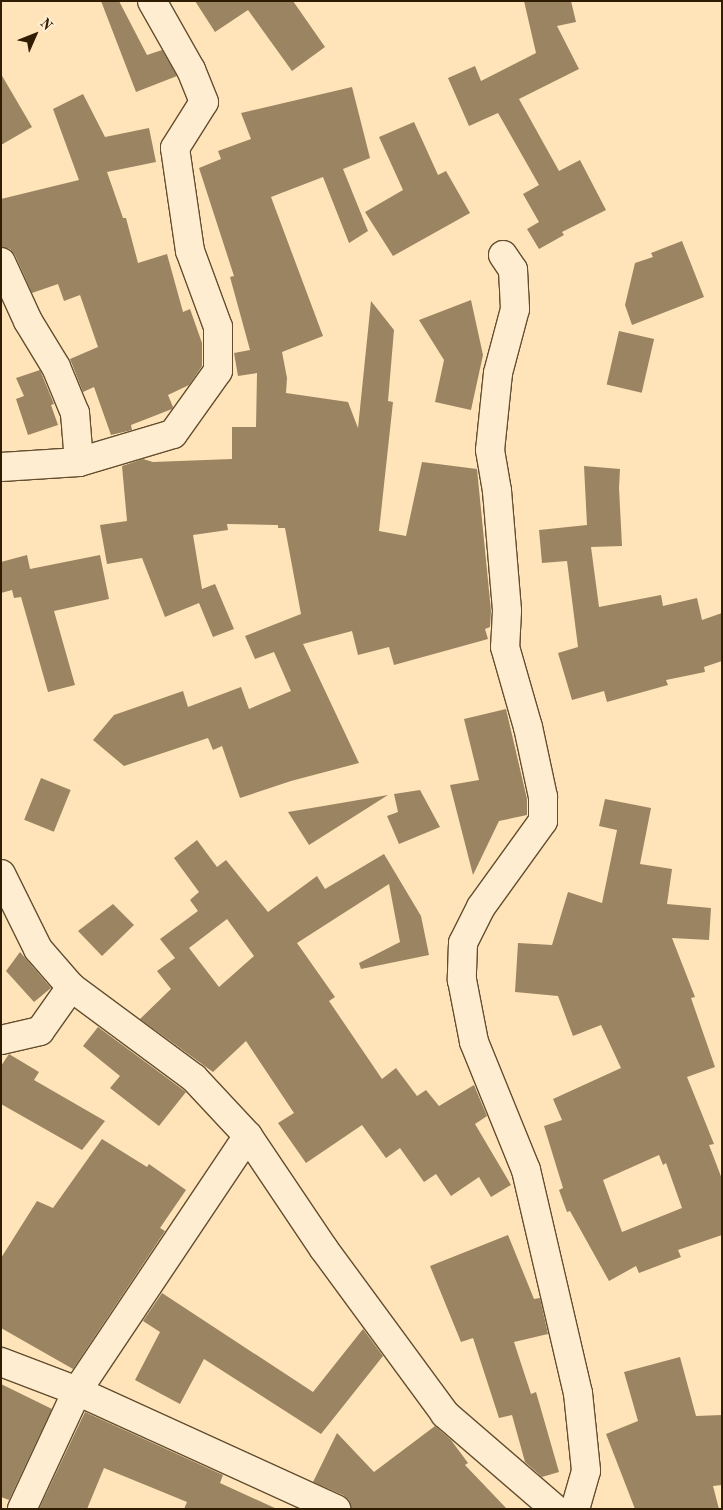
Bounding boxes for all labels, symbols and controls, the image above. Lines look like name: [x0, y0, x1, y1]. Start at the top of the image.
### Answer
north arrow: [10, 10, 60, 60]
text: N: [37, 16, 55, 33]

